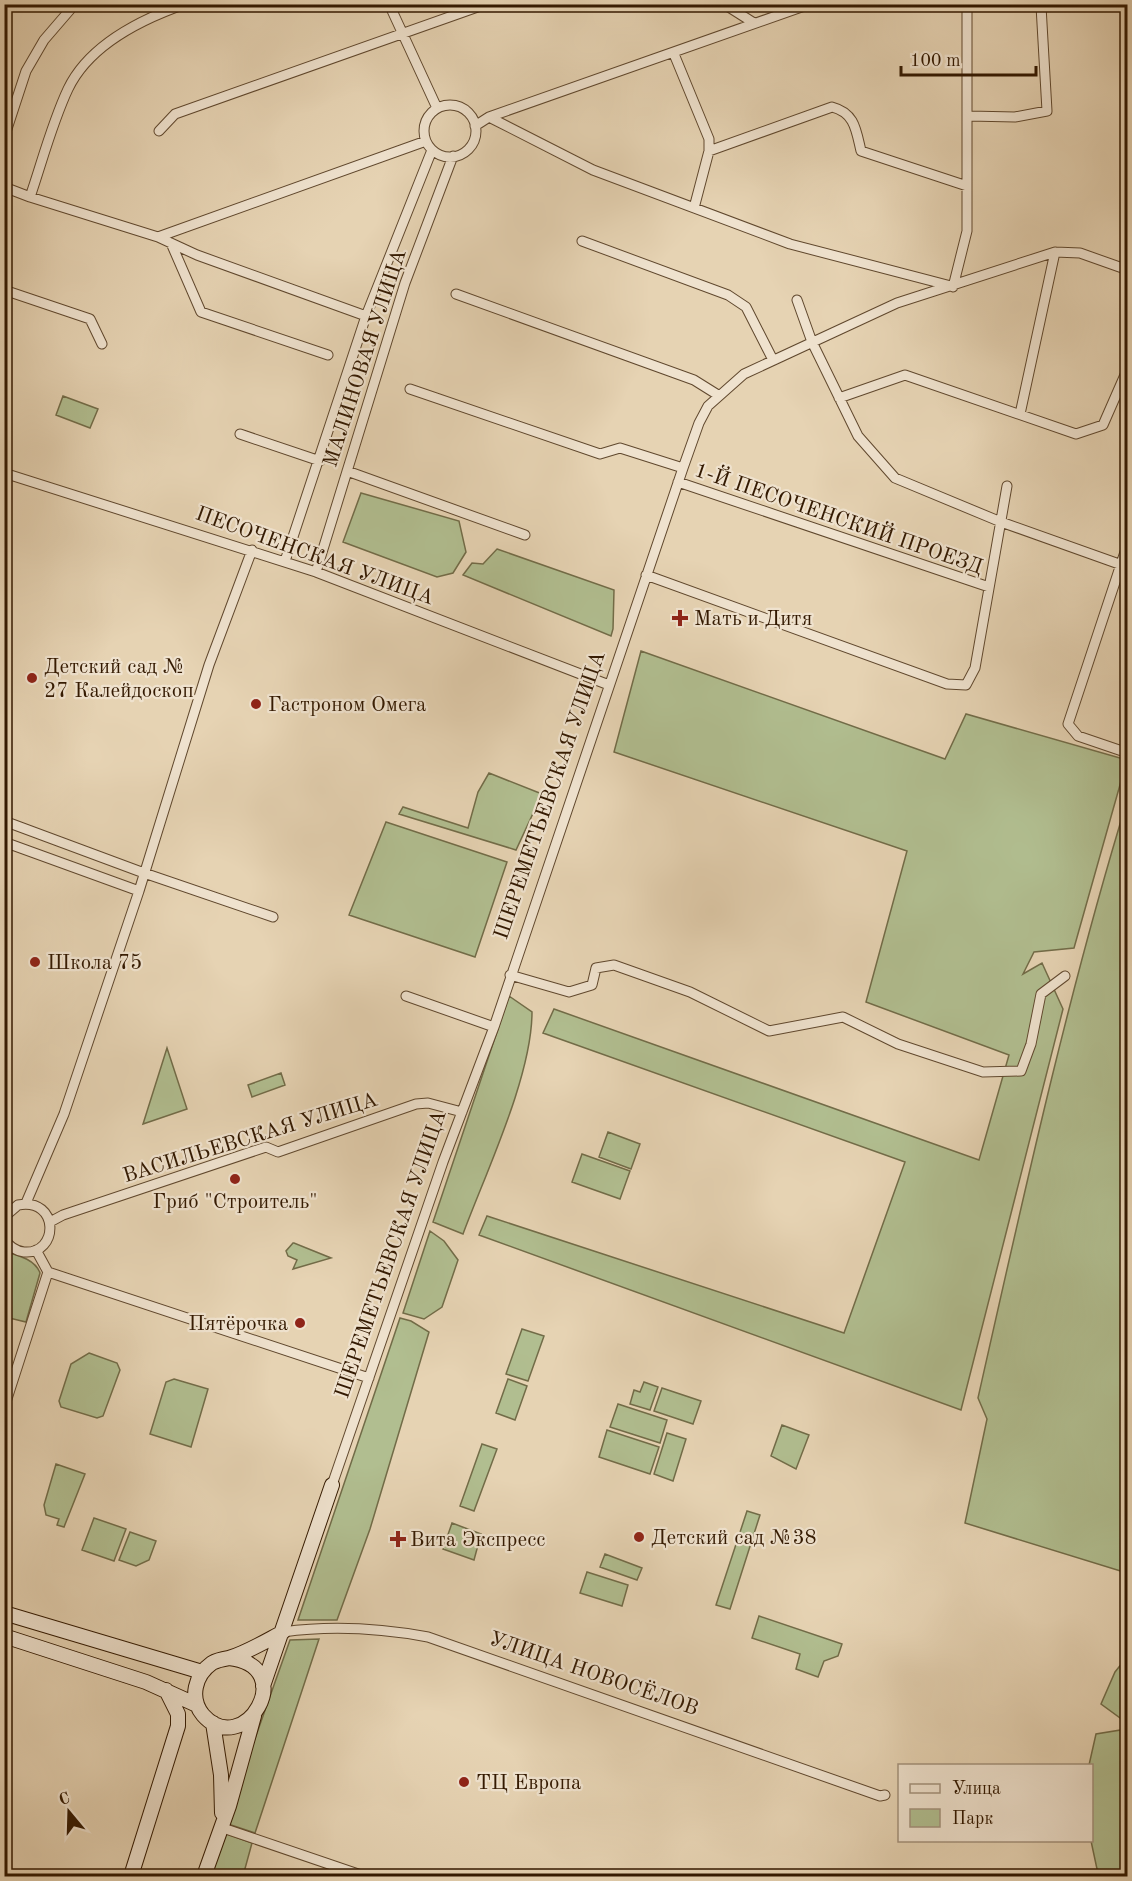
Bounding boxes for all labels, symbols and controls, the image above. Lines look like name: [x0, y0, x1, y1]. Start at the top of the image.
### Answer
scale bar: [901, 39, 1036, 77]
text: 100 m: [910, 52, 961, 70]
street label: МАЛИНОВАЯ УЛИЦА: [320, 247, 411, 470]
street label: 1-Й ПЕСОЧЕНСКИЙ ПРОЕЗД: [692, 455, 987, 579]
street label: ПЕСОЧЕНСКАЯ УЛИЦА: [192, 503, 437, 609]
marker: Мать и Дитя: [671, 609, 689, 627]
place label: Мать и Дитя: [694, 609, 812, 630]
street label: ШЕРЕМЕТЬЕВСКАЯ УЛИЦА: [491, 649, 610, 942]
place label: Детский сад № 27 Калейдоскоп: [44, 657, 194, 702]
marker: Детский сад № 27 Калейдоскоп: [25, 671, 39, 685]
place label: Гастроном Омега: [268, 695, 426, 716]
marker: Гастроном Омега: [249, 697, 263, 711]
place label: Школа 75: [47, 953, 142, 974]
marker: Школа 75: [28, 955, 42, 969]
street label: ВАСИЛЬЕВСКАЯ УЛИЦА: [121, 1090, 380, 1187]
street label: ШЕРЕМЕТЬЕВСКАЯ УЛИЦА: [332, 1108, 451, 1401]
marker: Гриб "Строитель": [228, 1172, 242, 1186]
place label: Гриб "Строитель": [152, 1192, 318, 1213]
place label: Пятёрочка: [188, 1314, 288, 1335]
marker: Пятёрочка: [293, 1316, 307, 1330]
place label: Детский сад №38: [651, 1528, 817, 1549]
place label: Вита Экспресс: [410, 1530, 545, 1551]
marker: Детский сад №38: [632, 1530, 646, 1544]
marker: Вита Экспресс: [391, 1532, 405, 1546]
street label: УЛИЦА НОВОСЁЛОВ: [486, 1625, 702, 1720]
legend: [898, 1764, 1093, 1842]
place label: ТЦ Европа: [476, 1773, 581, 1794]
marker: ТЦ Европа: [457, 1775, 471, 1789]
text: Улица: [952, 1780, 1001, 1798]
north arrow: [39, 1782, 99, 1842]
text: С: [57, 1790, 72, 1809]
text: Парк: [952, 1810, 993, 1828]

